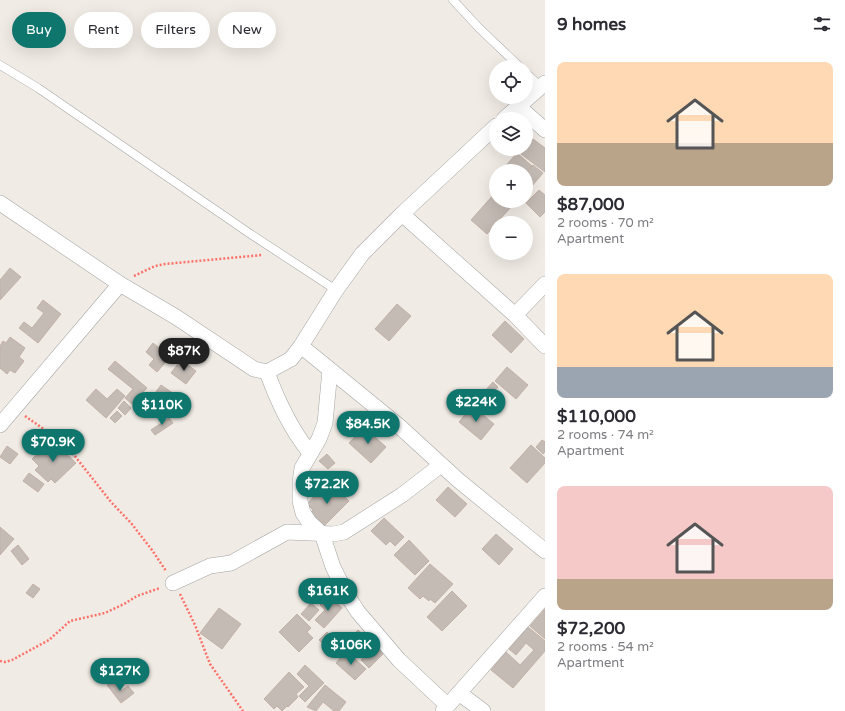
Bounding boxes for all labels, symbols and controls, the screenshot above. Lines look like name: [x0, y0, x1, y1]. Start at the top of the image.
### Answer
chip: Buy: [12, 12, 66, 48]
chip: Rent: [74, 12, 133, 48]
chip: Filters: [141, 12, 210, 48]
chip: New: [218, 12, 276, 48]
icon: filters: [811, 13, 833, 35]
text: 9 homes: [557, 14, 626, 35]
map controls: [489, 60, 533, 260]
button: locate: [489, 60, 533, 104]
icon: home: [659, 88, 731, 160]
button: layers: [489, 112, 533, 156]
button: +: [489, 164, 533, 208]
text: $87,000: [557, 194, 624, 215]
text: 2 rooms · 70 m²: [557, 215, 654, 231]
button: −: [489, 216, 533, 260]
text: Apartment: [557, 231, 624, 247]
icon: home: [659, 300, 731, 372]
pin: $87K: [160, 338, 208, 372]
text: $87K: [167, 343, 201, 359]
pin: $224K: [448, 389, 504, 423]
pin: $110K: [134, 392, 190, 426]
text: $224K: [455, 394, 497, 410]
text: $110K: [141, 397, 183, 413]
text: $110,000: [557, 406, 636, 427]
pin: $84.5K: [335, 411, 401, 445]
text: $84.5K: [346, 416, 390, 432]
text: 2 rooms · 74 m²: [557, 427, 654, 443]
pin: $70.9K: [20, 429, 86, 463]
text: $70.9K: [31, 434, 75, 450]
text: Apartment: [557, 443, 624, 459]
pin: $72.2K: [294, 471, 360, 505]
text: $72.2K: [305, 476, 349, 492]
icon: home: [659, 512, 731, 584]
pin: $161K: [300, 578, 356, 612]
text: $161K: [307, 583, 349, 599]
text: $72,200: [557, 618, 625, 639]
pin: $106K: [323, 632, 379, 666]
text: $106K: [330, 637, 372, 653]
text: 2 rooms · 54 m²: [557, 639, 654, 655]
text: Apartment: [557, 655, 624, 671]
pin: $127K: [92, 658, 148, 692]
text: $127K: [99, 663, 141, 679]

